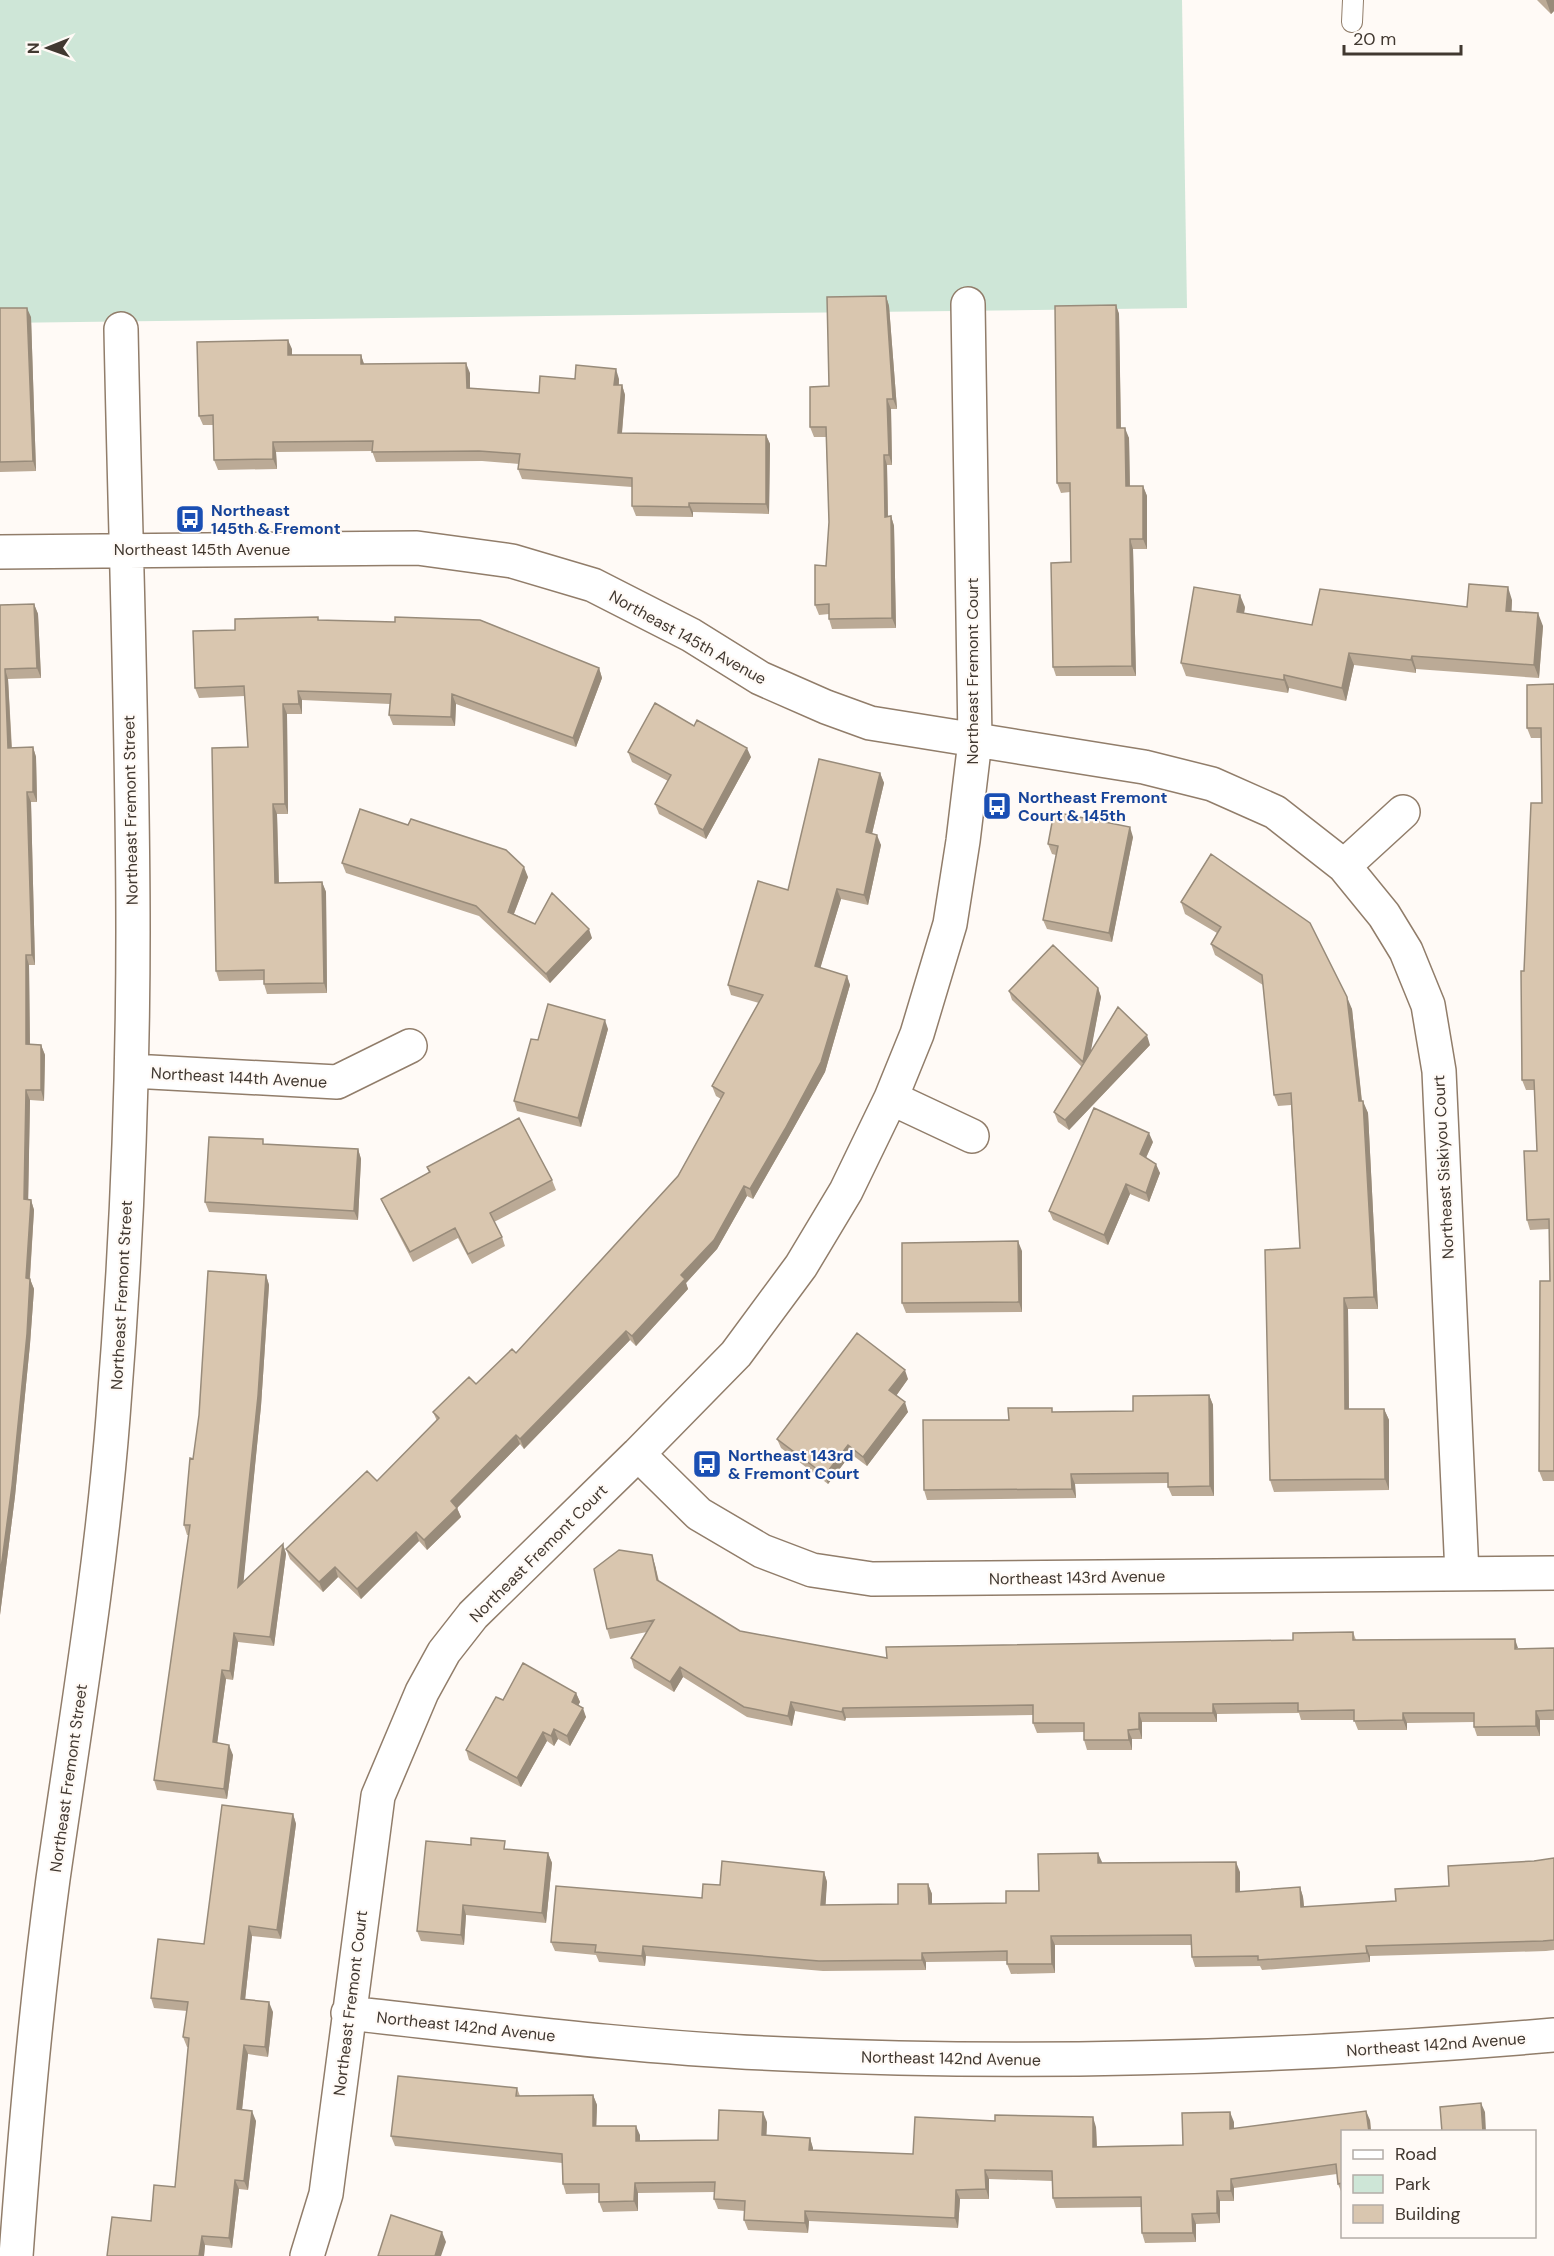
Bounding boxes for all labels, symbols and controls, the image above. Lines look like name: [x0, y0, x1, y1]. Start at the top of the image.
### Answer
north arrow: [18, 18, 78, 78]
scale bar: [1344, 18, 1461, 56]
text: 20 m: [1353, 27, 1396, 51]
text: N: [23, 42, 44, 54]
place label: Northeast 145th & Fremont: [211, 500, 341, 539]
bus stop icon: Northeast 145th & Fremont: [174, 503, 206, 535]
street label: Northeast 145th Avenue: [114, 539, 290, 560]
street label: Northeast Fremont Court: [962, 578, 983, 764]
street label: Northeast 145th Avenue: [605, 585, 770, 689]
street label: Northeast Fremont Street: [118, 715, 143, 905]
place label: Northeast Fremont Court & 145th: [1018, 787, 1167, 826]
bus stop icon: Northeast Fremont Court & 145th: [981, 790, 1013, 822]
street label: Northeast 144th Avenue: [150, 1062, 328, 1093]
street label: Northeast Siskiyou Court: [1428, 1074, 1459, 1260]
street label: Northeast Fremont Street: [106, 1200, 137, 1390]
place label: Northeast 143rd & Fremont Court: [728, 1445, 860, 1484]
bus stop icon: Northeast 143rd & Fremont Court: [691, 1448, 723, 1480]
street label: Northeast Fremont Court: [465, 1480, 612, 1627]
street label: Northeast 143rd Avenue: [989, 1565, 1165, 1590]
street label: Northeast Fremont Street: [45, 1683, 92, 1874]
street label: Northeast Fremont Court: [329, 1909, 372, 2097]
street label: Northeast 142nd Avenue: [375, 2007, 556, 2046]
street label: Northeast 142nd Avenue: [1346, 2028, 1526, 2061]
street label: Northeast 142nd Avenue: [861, 2046, 1041, 2071]
legend: [1341, 2130, 1536, 2238]
text: Road: [1395, 2142, 1437, 2166]
text: Park: [1395, 2172, 1431, 2196]
text: Building: [1395, 2202, 1460, 2226]

